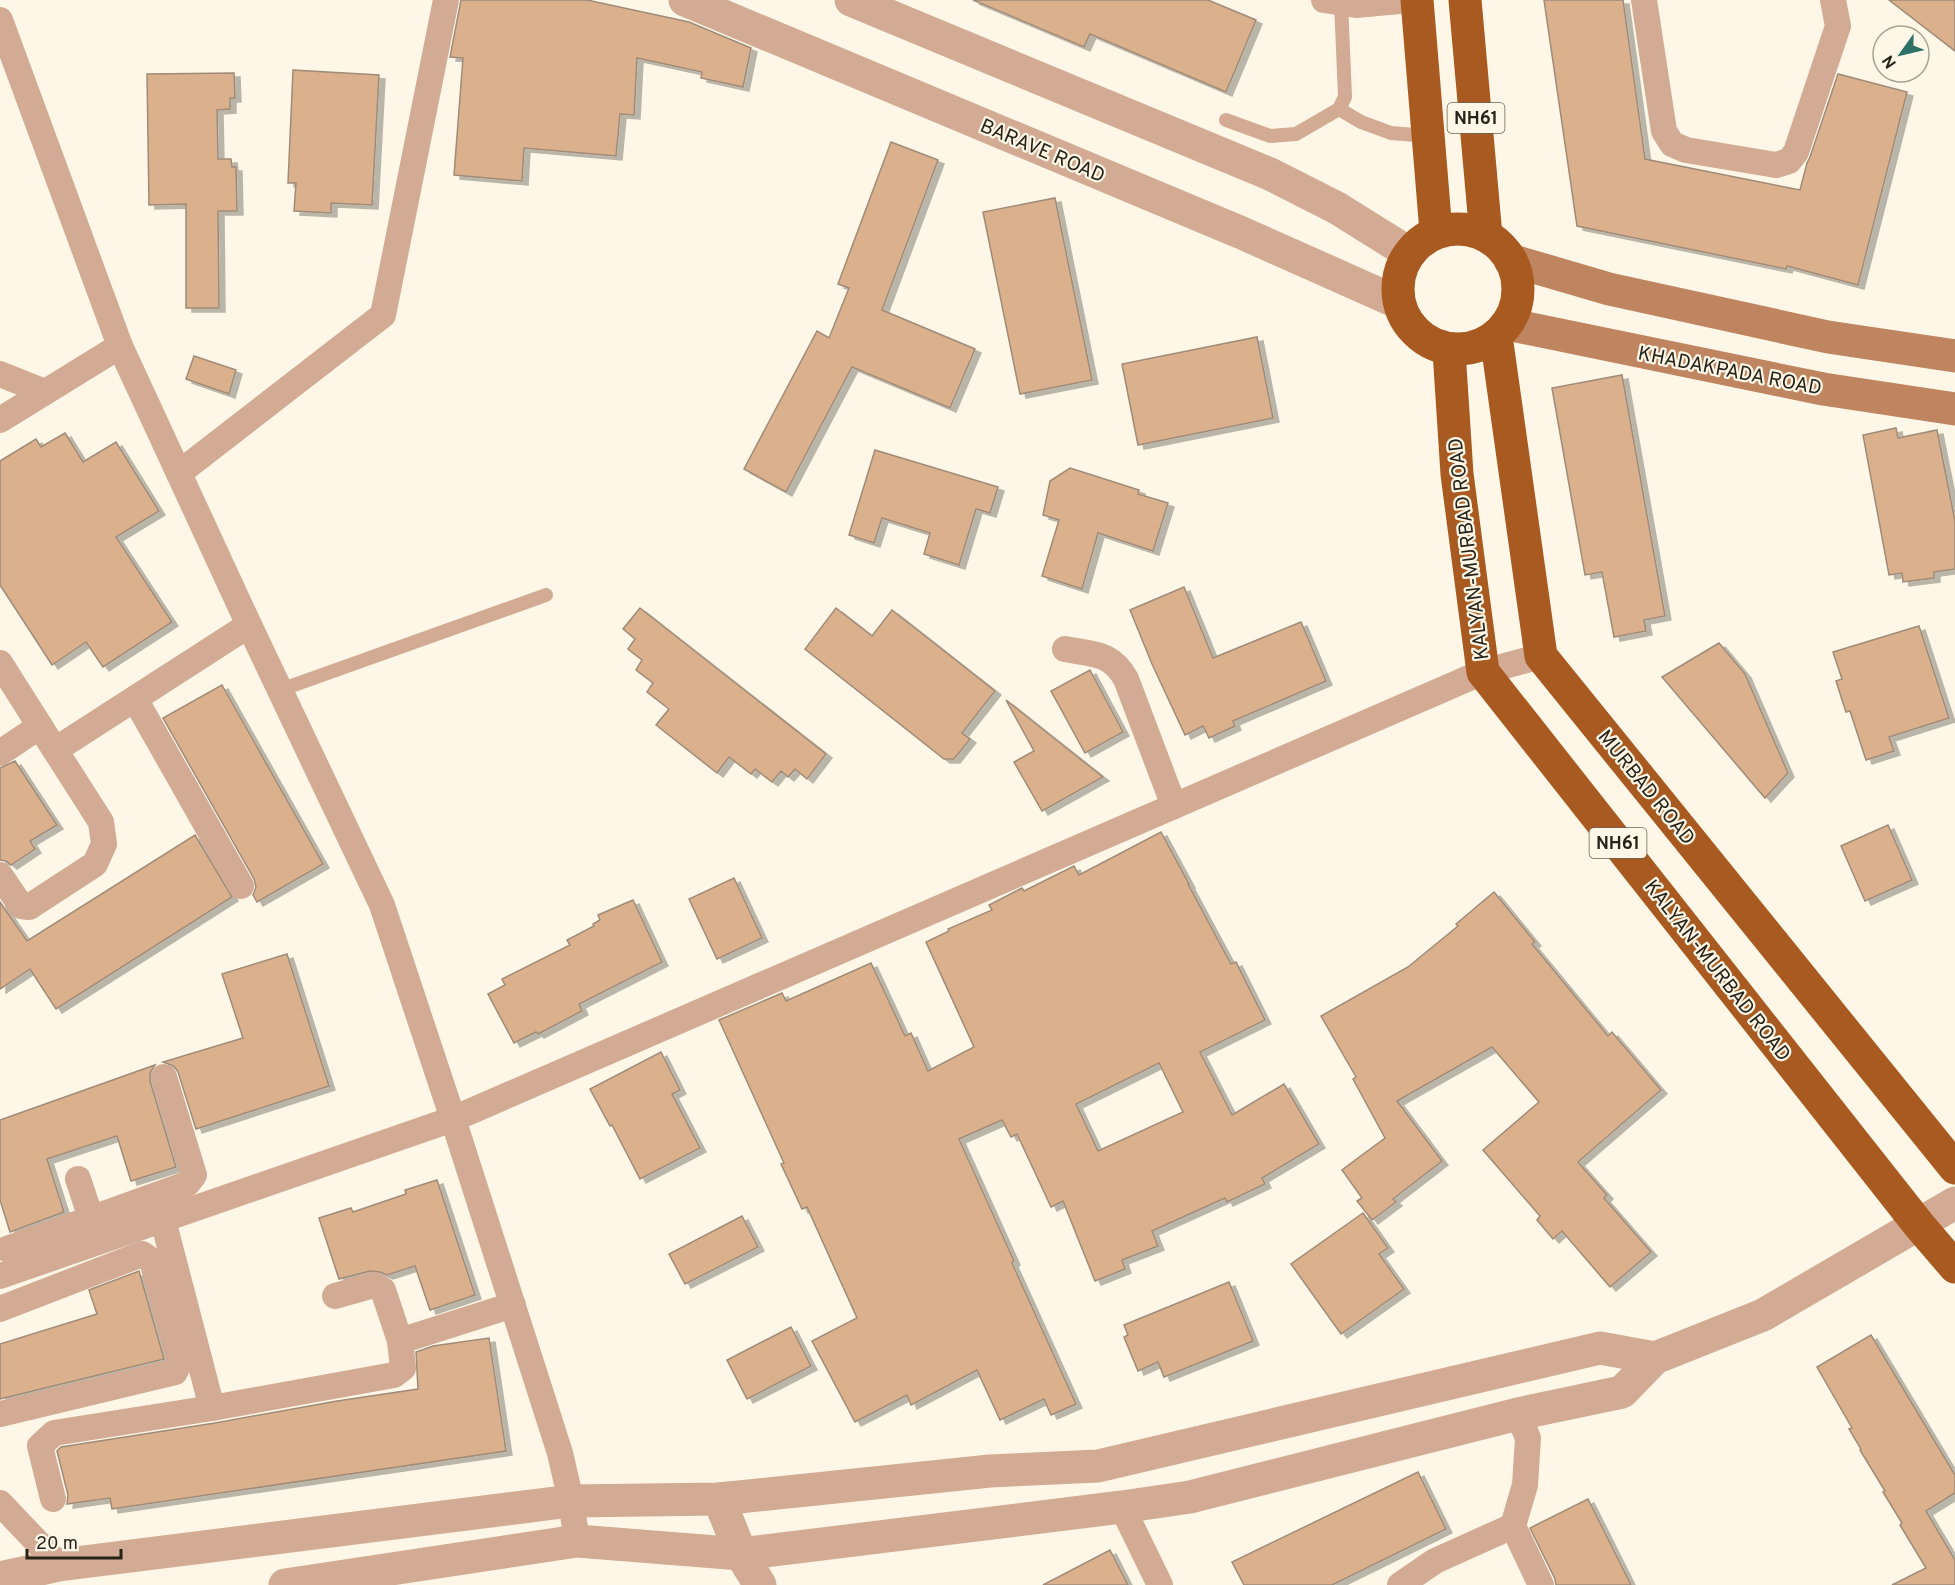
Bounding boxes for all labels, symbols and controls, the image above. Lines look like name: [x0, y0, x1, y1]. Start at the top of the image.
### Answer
north arrow: [1871, 24, 1931, 84]
text: N: [1879, 51, 1902, 72]
road number: NH61: [1448, 103, 1504, 133]
street label: BARAVE ROAD: [976, 114, 1109, 190]
street label: KHADAKPADA ROAD: [1635, 341, 1824, 403]
street label: KALYAN-MURBAD ROAD: [1443, 436, 1497, 661]
street label: MURBAD ROAD: [1591, 725, 1700, 851]
road number: NH61: [1590, 828, 1646, 858]
street label: KALYAN-MURBAD ROAD: [1637, 875, 1796, 1067]
scale bar: [27, 1522, 122, 1560]
text: 20 m: [36, 1533, 78, 1556]

